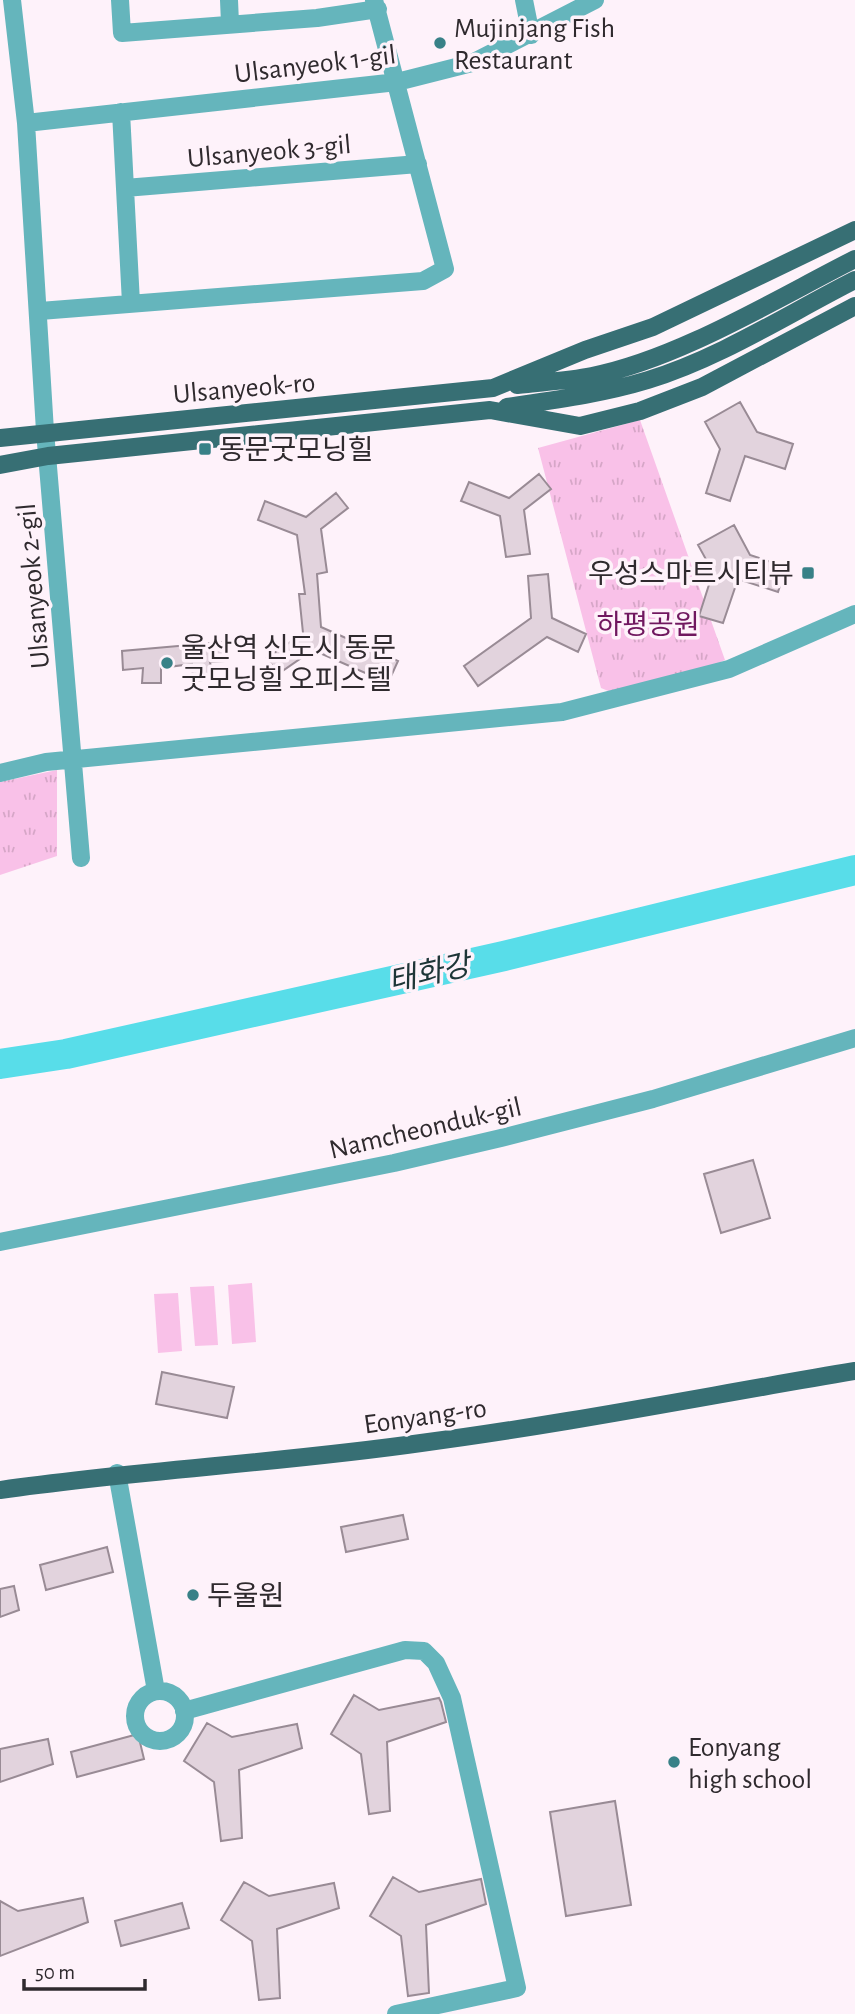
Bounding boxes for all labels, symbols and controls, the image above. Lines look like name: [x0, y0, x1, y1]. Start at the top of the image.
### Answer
place label: Mujinjang Fish Restaurant: [454, 15, 615, 75]
marker: Mujinjang Fish Restaurant: [432, 35, 448, 51]
street label: Ulsanyeok 1-gil: [233, 41, 398, 89]
street label: Ulsanyeok 3-gil: [186, 131, 352, 173]
street label: Ulsanyeok-ro: [172, 369, 317, 409]
place label: 동문굿모닝힐: [219, 435, 374, 465]
marker: 동문굿모닝힐: [197, 441, 213, 457]
street label: Ulsanyeok 2-gil: [13, 502, 55, 670]
place label: 우성스마트시티뷰: [588, 559, 794, 589]
marker: 우성스마트시티뷰: [800, 565, 816, 581]
park label: 하평공원: [596, 610, 700, 640]
place label: 울산역 신도시 동문 굿모닝힐 오피스텔: [181, 633, 396, 695]
marker: 울산역 신도시 동문 굿모닝힐 오피스텔: [159, 655, 175, 671]
water label: 태화강: [385, 948, 476, 998]
street label: Namcheonduk-gil: [327, 1093, 524, 1165]
street label: Eonyang-ro: [362, 1395, 489, 1439]
place label: 두울원: [207, 1582, 284, 1611]
marker: 두울원: [185, 1587, 201, 1603]
place label: Eonyang high school: [688, 1734, 812, 1794]
marker: Eonyang high school: [666, 1754, 682, 1770]
scale bar: [24, 1948, 145, 1992]
text: 50 m: [35, 1962, 75, 1983]

